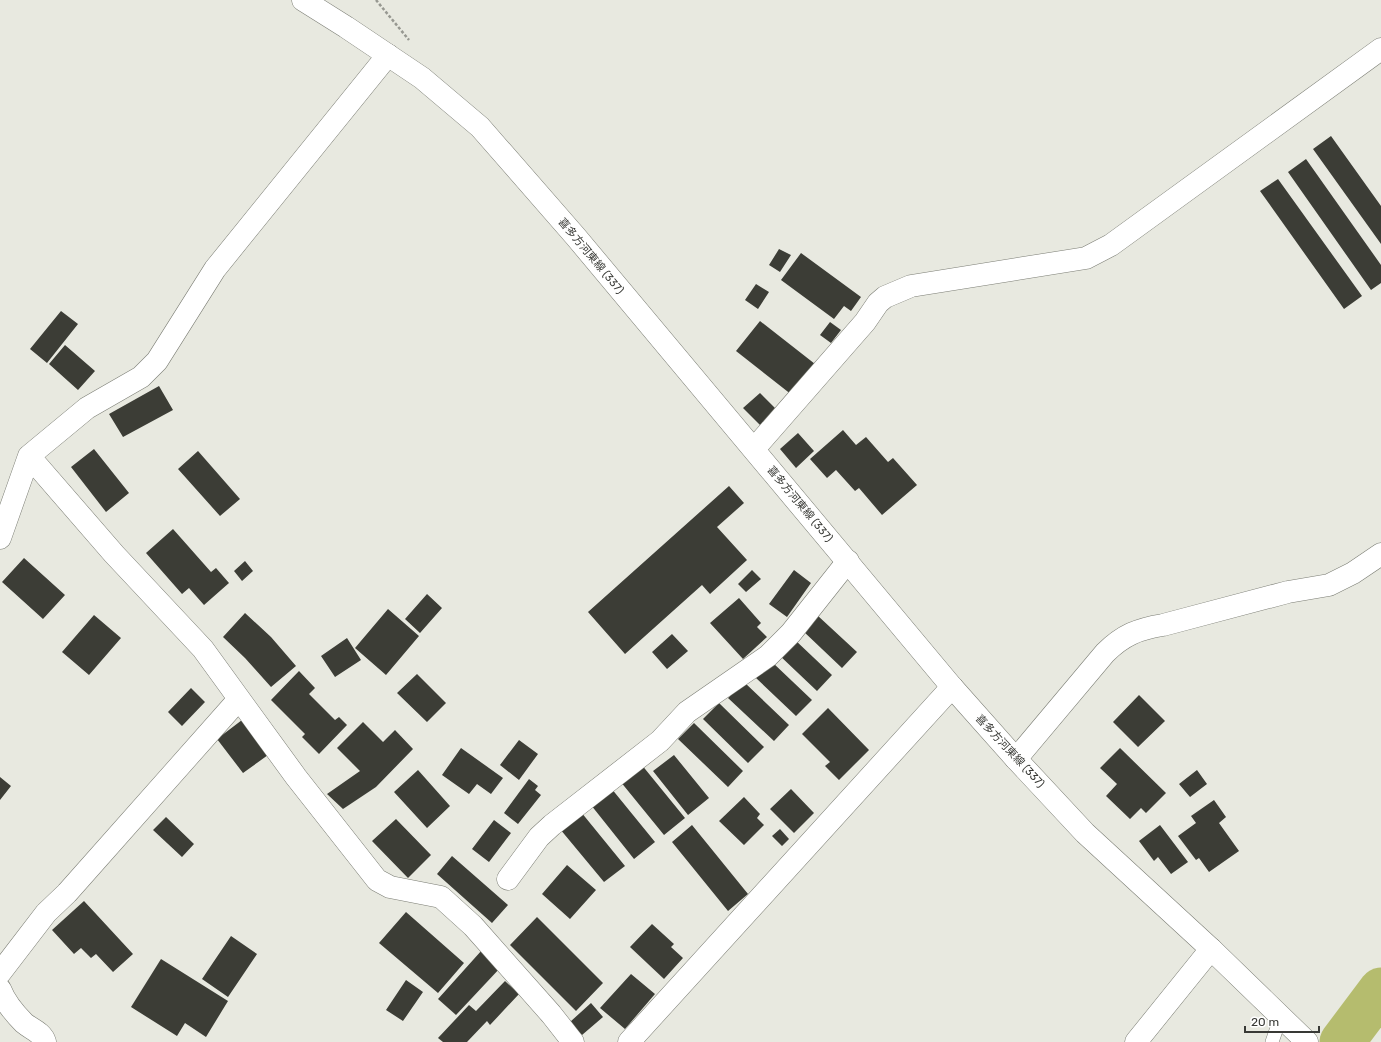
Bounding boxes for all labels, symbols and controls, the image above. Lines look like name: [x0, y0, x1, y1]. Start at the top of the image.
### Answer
street label: 喜多方河東線 (337): [555, 215, 627, 297]
street label: 喜多方河東線 (337): [764, 463, 836, 545]
street label: 喜多方河東線 (337): [973, 712, 1047, 790]
scale bar: [1245, 1008, 1319, 1034]
text: 20 m: [1251, 1015, 1279, 1029]

